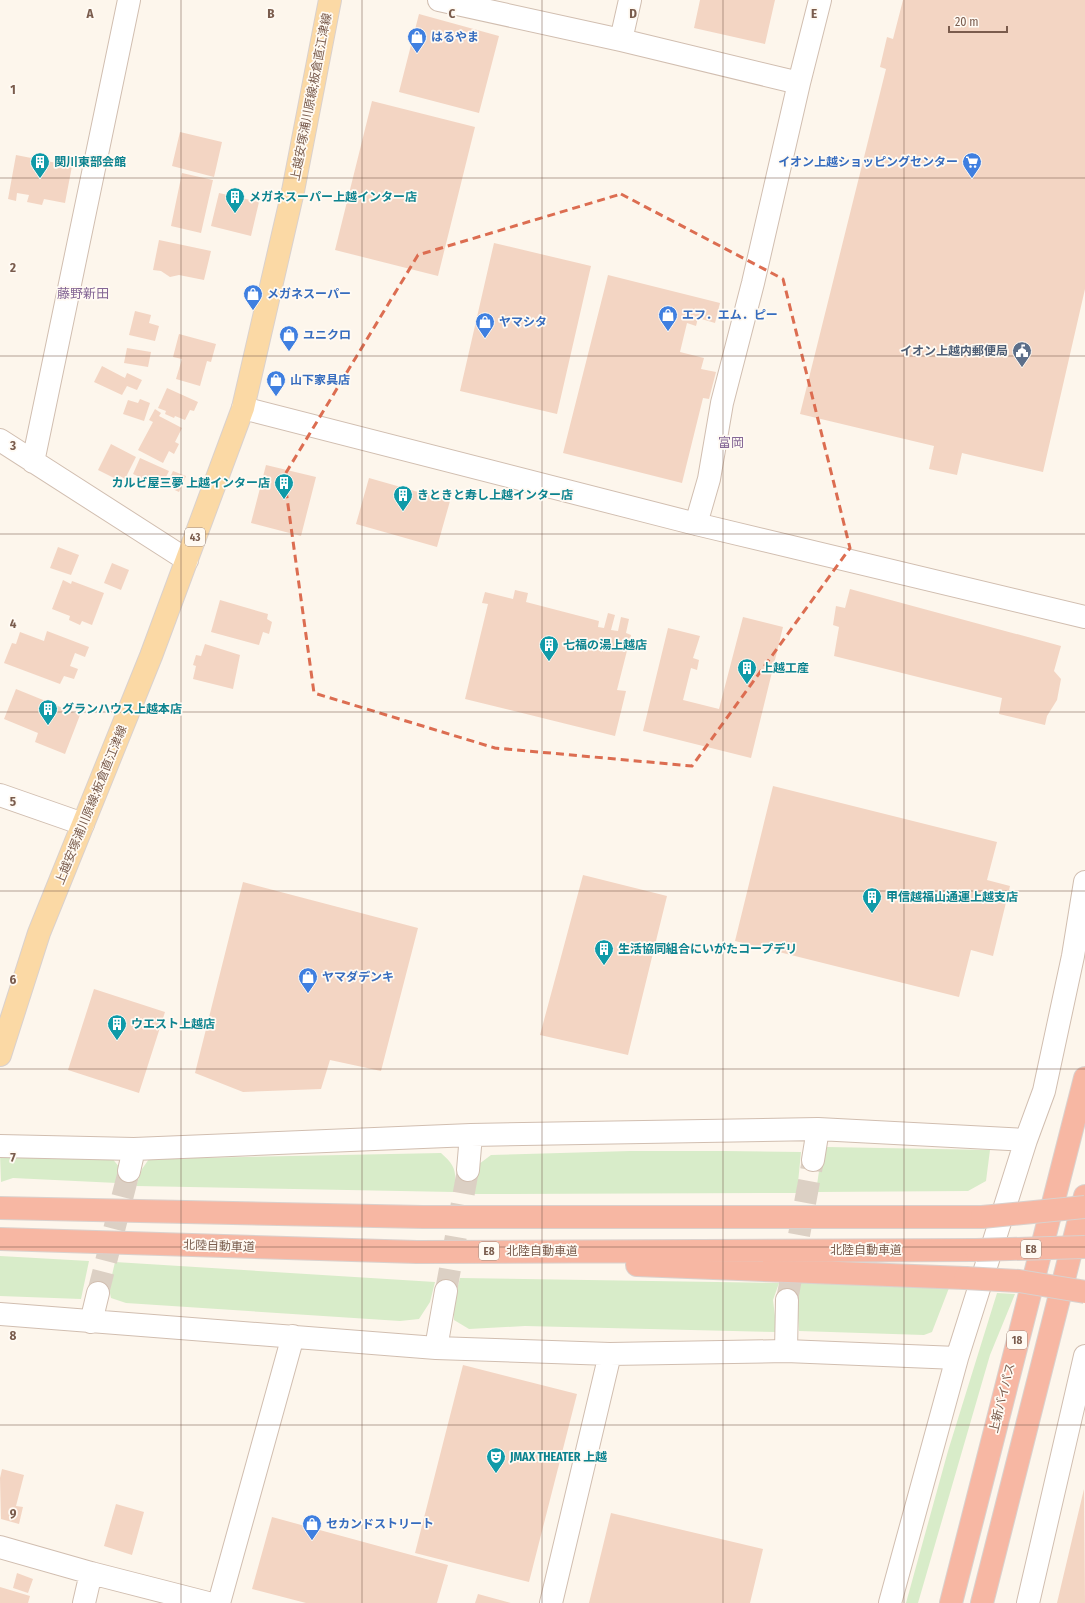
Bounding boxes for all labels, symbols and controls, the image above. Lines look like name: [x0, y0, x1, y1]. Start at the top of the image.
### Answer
text: A: [85, 6, 94, 21]
text: B: [267, 6, 275, 21]
text: C: [449, 6, 456, 21]
text: D: [629, 6, 637, 21]
text: E: [811, 6, 817, 21]
scale bar: [949, 8, 1007, 34]
street label: 上越安塚浦川原線;板倉直江津線: [288, 12, 334, 182]
text: 20 m: [955, 15, 979, 29]
shop icon: はるやま: [406, 26, 428, 54]
place label: はるやま: [431, 30, 479, 44]
text: 1: [10, 82, 16, 97]
building icon: 関川東部会館: [29, 151, 51, 179]
supermarket icon: イオン上越ショッピングセンター: [961, 151, 983, 179]
place label: 関川東部会館: [54, 155, 126, 169]
place label: イオン上越ショッピングセンター: [778, 155, 958, 169]
building icon: メガネスーパー上越インター店: [224, 186, 246, 214]
place label: メガネスーパー上越インター店: [249, 190, 417, 204]
text: 2: [9, 260, 16, 275]
shop icon: メガネスーパー: [242, 283, 264, 311]
district label: 藤野新田: [57, 286, 109, 301]
place label: メガネスーパー: [267, 287, 351, 301]
shop icon: エフ．エム．ピー: [657, 304, 679, 332]
place label: エフ．エム．ピー: [682, 308, 778, 322]
shop icon: ヤマシタ: [474, 311, 496, 339]
place label: ヤマシタ: [499, 315, 547, 329]
shop icon: ユニクロ: [278, 324, 300, 352]
place label: ユニクロ: [303, 328, 351, 342]
public building icon: イオン上越内郵便局: [1011, 340, 1033, 368]
place label: イオン上越内郵便局: [900, 344, 1008, 358]
shop icon: 山下家具店: [265, 369, 287, 397]
place label: 山下家具店: [290, 373, 350, 387]
district label: 富岡: [718, 435, 744, 450]
text: 3: [9, 438, 16, 453]
building icon: カルビ屋三夢 上越インター店: [273, 472, 295, 500]
place label: カルビ屋三夢 上越インター店: [112, 476, 270, 490]
building icon: きときと寿し上越インター店: [392, 484, 414, 512]
place label: きときと寿し上越インター店: [417, 488, 573, 502]
road number: 43: [185, 528, 205, 546]
text: 4: [10, 616, 17, 631]
building icon: 七福の湯上越店: [538, 634, 560, 662]
place label: 七福の湯上越店: [563, 638, 647, 652]
building icon: 上越工産: [736, 657, 758, 685]
place label: 上越工産: [761, 661, 809, 675]
building icon: グランハウス上越本店: [37, 698, 59, 726]
place label: グランハウス上越本店: [62, 702, 182, 716]
street label: 上越安塚浦川原線;板倉直江津線: [53, 723, 129, 887]
text: 5: [10, 794, 16, 809]
building icon: 甲信越福山通運上越支店: [861, 886, 883, 914]
place label: 甲信越福山通運上越支店: [886, 890, 1018, 904]
building icon: 生活協同組合にいがたコープデリ: [593, 938, 615, 966]
place label: 生活協同組合にいがたコープデリ: [618, 942, 797, 956]
shop icon: ヤマダデンキ: [297, 966, 319, 994]
place label: ヤマダデンキ: [322, 970, 394, 984]
text: 6: [10, 972, 17, 987]
building icon: ウエスト上越店: [106, 1013, 128, 1041]
place label: ウエスト上越店: [131, 1017, 215, 1031]
text: 7: [10, 1150, 16, 1165]
street label: 北陸自動車道: [183, 1238, 255, 1254]
road number: E8: [1021, 1240, 1041, 1258]
road number: E8: [479, 1242, 499, 1260]
street label: 北陸自動車道: [830, 1243, 902, 1257]
street label: 北陸自動車道: [506, 1244, 578, 1258]
text: 8: [10, 1328, 17, 1343]
road number: 18: [1007, 1331, 1027, 1349]
street label: 上新バイパス: [987, 1361, 1017, 1435]
theatre icon: JMAX THEATER 上越: [485, 1446, 507, 1474]
place label: JMAX THEATER 上越: [509, 1450, 607, 1464]
text: 9: [10, 1506, 17, 1521]
shop icon: セカンドストリート: [301, 1513, 323, 1541]
place label: セカンドストリート: [326, 1517, 434, 1531]

